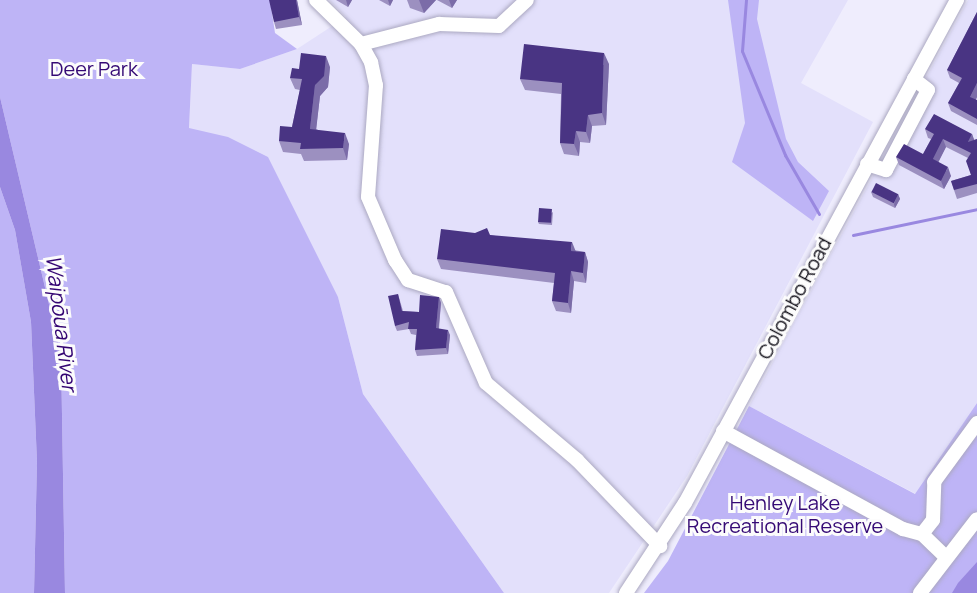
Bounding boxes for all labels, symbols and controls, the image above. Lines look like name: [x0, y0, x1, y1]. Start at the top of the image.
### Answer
park label: Deer Park: [50, 56, 138, 80]
street label: Colombo Road: [752, 233, 836, 363]
water label: Waipōua River: [41, 254, 83, 392]
park label: Henley Lake Recreational Reserve: [687, 490, 883, 537]

